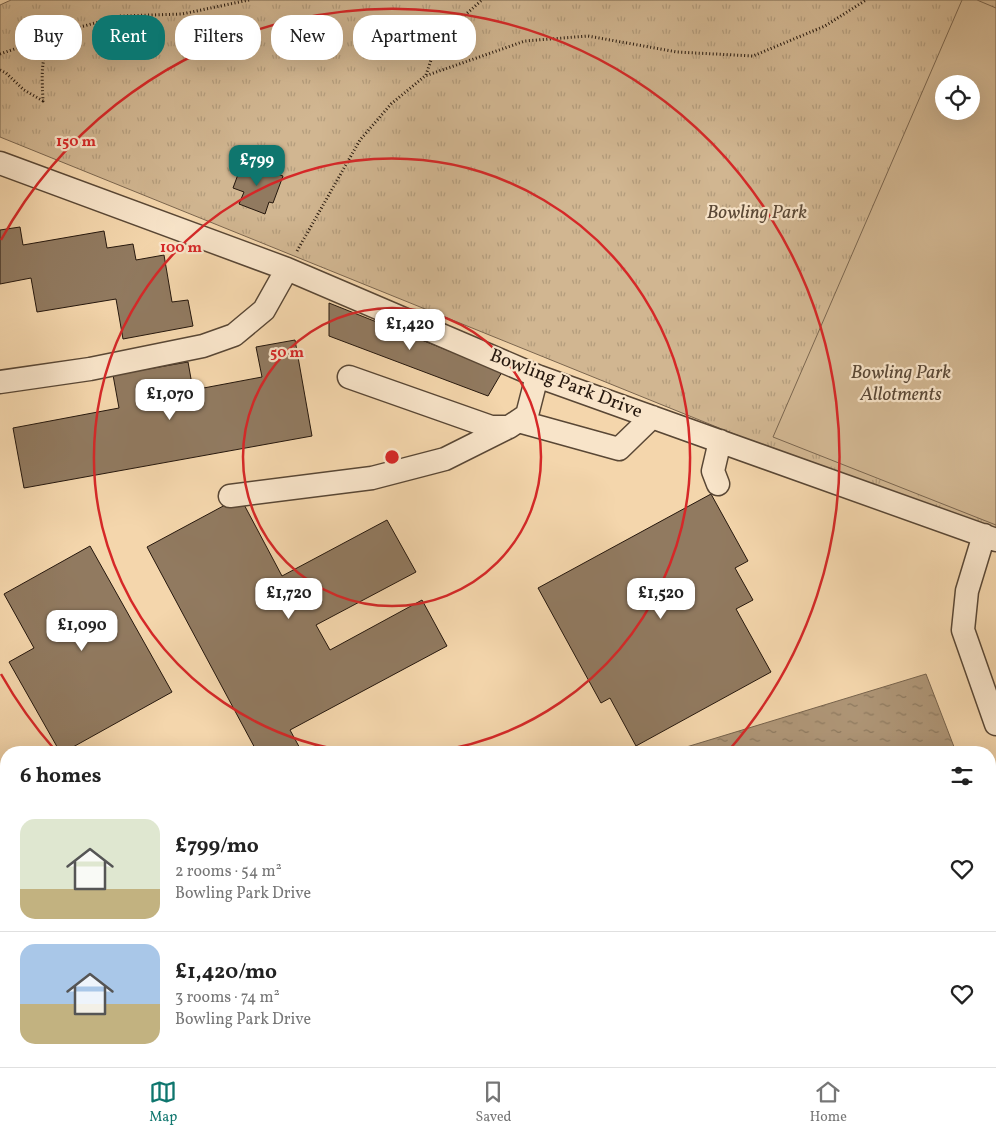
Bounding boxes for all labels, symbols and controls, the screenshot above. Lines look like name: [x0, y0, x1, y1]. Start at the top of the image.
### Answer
chip: Buy: [15, 15, 82, 60]
chip: Rent: [92, 15, 165, 60]
chip: Filters: [175, 15, 261, 60]
chip: New: [271, 15, 343, 60]
chip: Apartment: [353, 15, 476, 60]
map controls: [935, 75, 980, 120]
button: locate: [935, 75, 980, 120]
text: 150 m: [56, 132, 96, 153]
pin: £799: [227, 144, 287, 187]
text: £799: [240, 150, 274, 172]
park label: Bowling Park: [707, 200, 807, 226]
text: 100 m: [160, 238, 203, 259]
pin: £1,420: [369, 308, 451, 351]
text: £1,420: [386, 314, 434, 336]
text: 50 m: [270, 343, 304, 364]
street label: Bowling Park Drive: [486, 343, 646, 425]
park label: Bowling Park Allotments: [851, 360, 951, 408]
pin: £1,070: [129, 378, 211, 421]
text: £1,070: [146, 384, 194, 406]
centre of rings: [383, 448, 401, 466]
pin: £1,720: [248, 578, 330, 620]
pin: £1,520: [620, 578, 702, 620]
text: £1,720: [266, 583, 312, 605]
text: £1,520: [638, 583, 684, 605]
pin: £1,090: [41, 610, 123, 652]
text: £1,090: [57, 615, 107, 637]
text: 6 homes: [20, 762, 101, 791]
icon: filters: [948, 762, 976, 790]
text: £799/mo: [175, 832, 259, 861]
icon: home: [60, 839, 120, 899]
icon: heart: [948, 855, 976, 883]
text: 2 rooms · 54 m²: [175, 861, 282, 883]
text: Bowling Park Drive: [175, 883, 311, 905]
text: £1,420/mo: [175, 958, 277, 987]
icon: home: [60, 964, 120, 1024]
icon: heart: [948, 980, 976, 1008]
text: 3 rooms · 74 m²: [175, 987, 280, 1009]
text: Bowling Park Drive: [175, 1009, 311, 1031]
tab: Map: [149, 1078, 177, 1127]
tab: Saved: [475, 1078, 512, 1127]
tab: Home: [810, 1078, 847, 1127]

